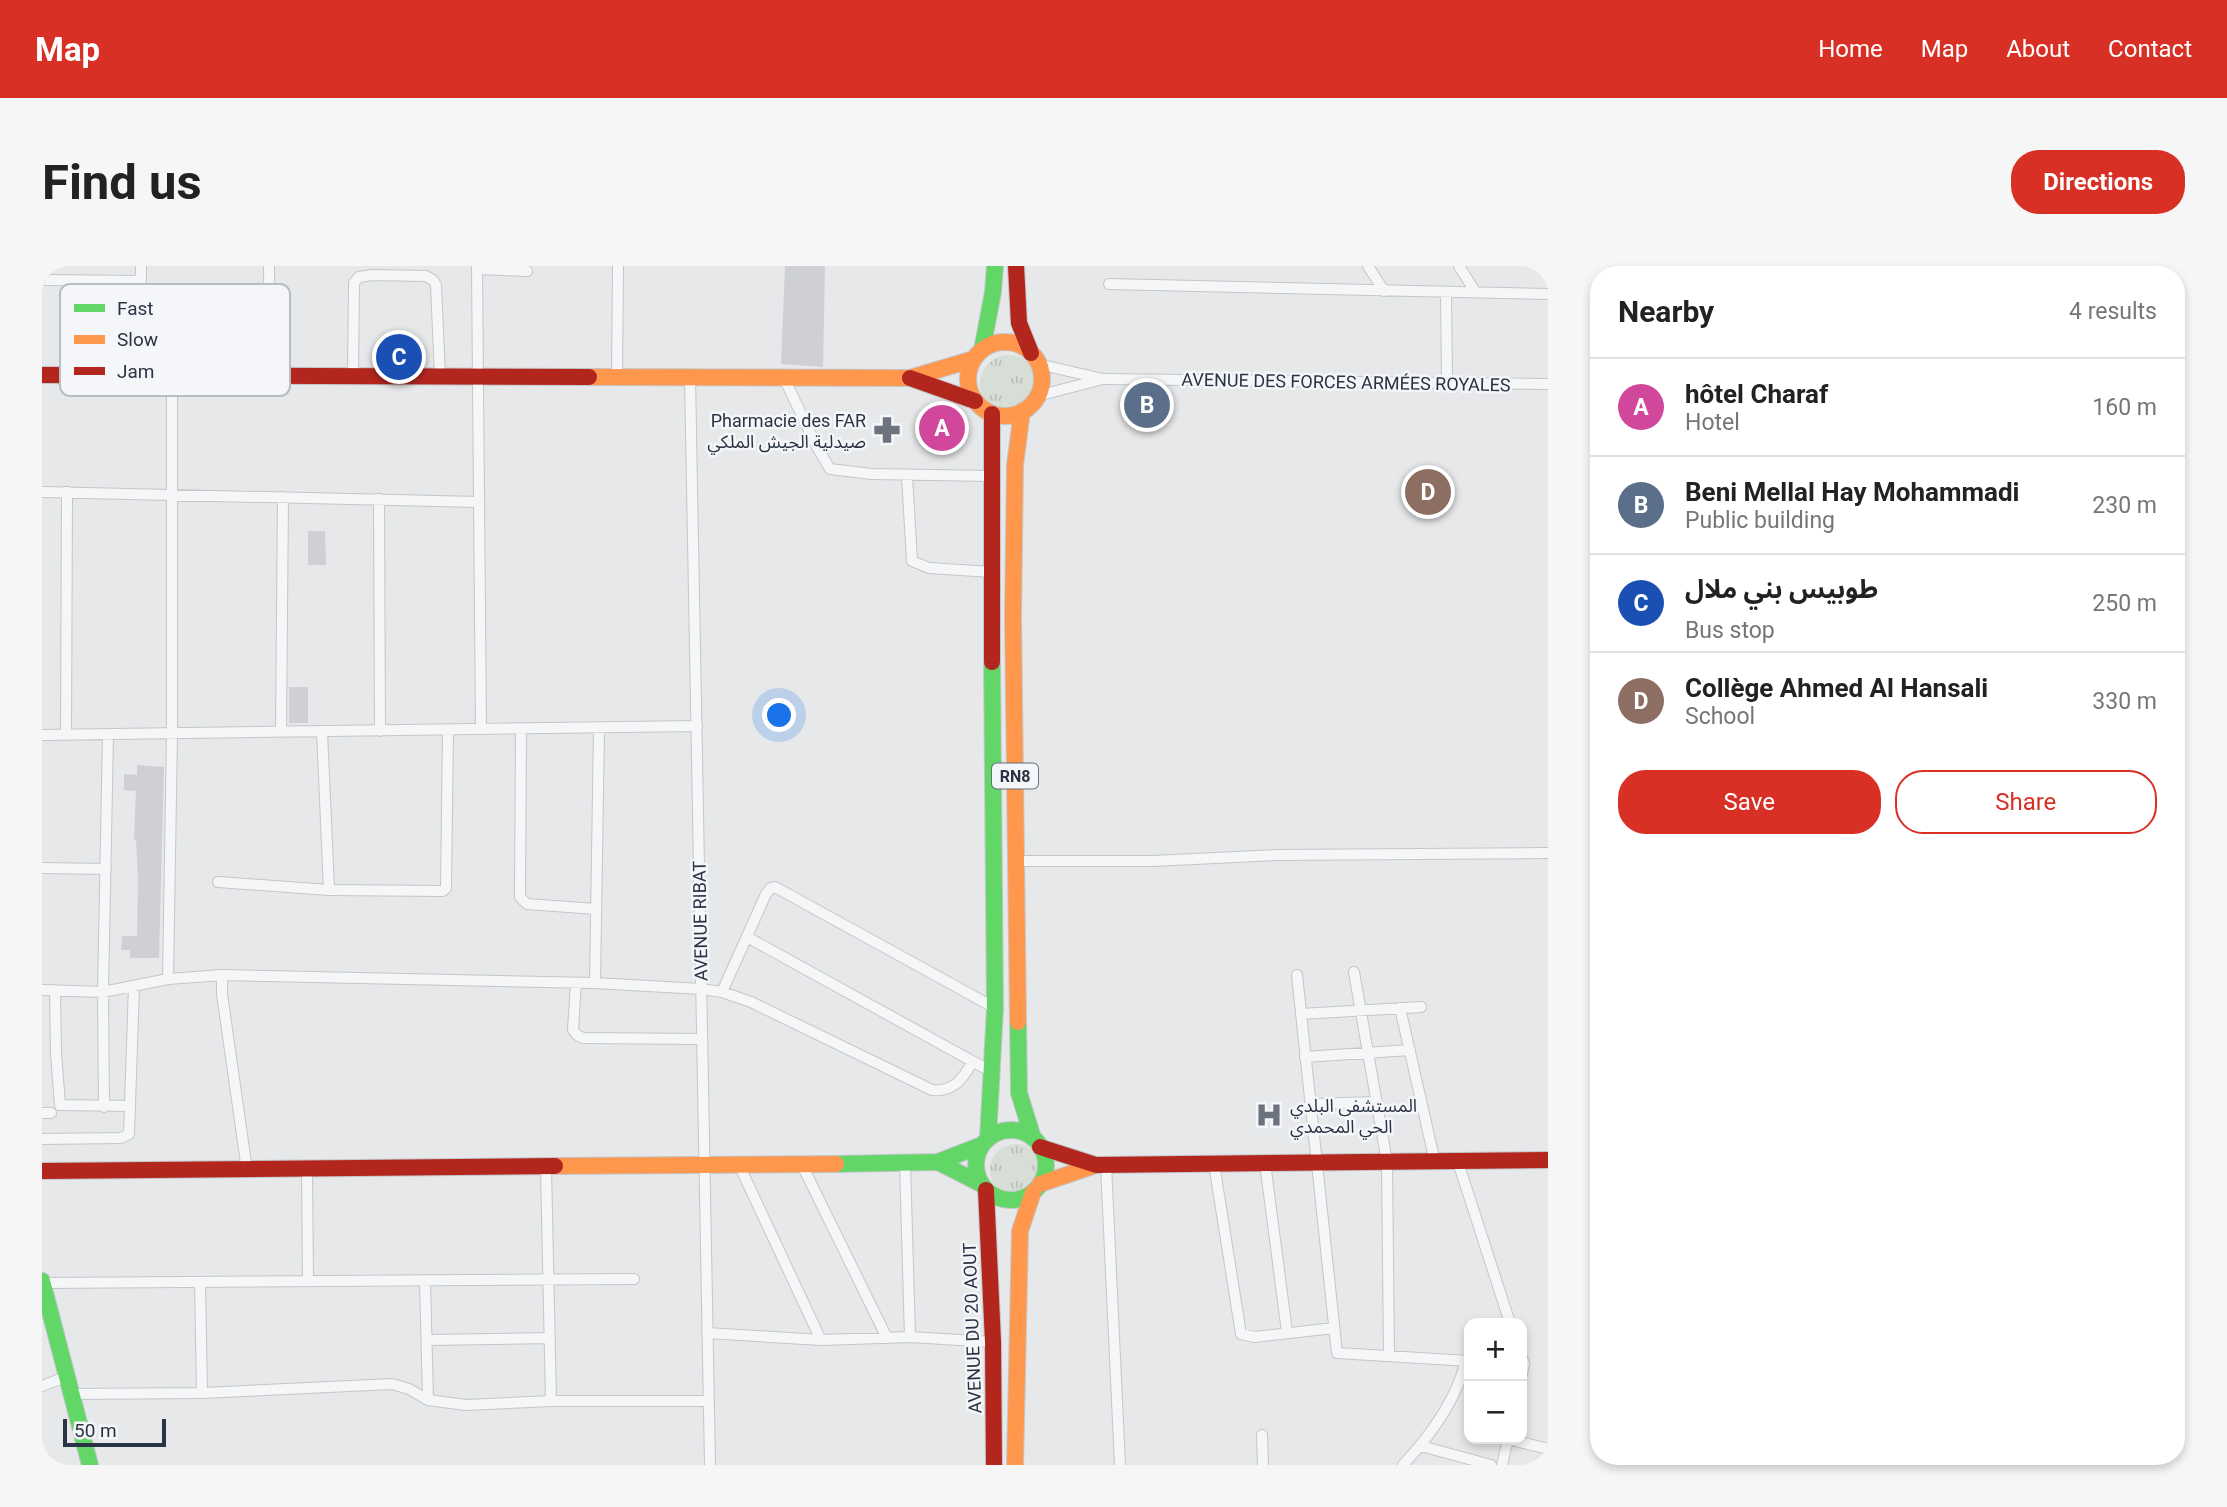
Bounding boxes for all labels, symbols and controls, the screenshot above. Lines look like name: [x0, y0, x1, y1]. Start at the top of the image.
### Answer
text: Map: [35, 30, 100, 69]
text: Home: [1818, 35, 1883, 63]
text: Map: [1921, 35, 1968, 63]
text: About: [2006, 35, 2070, 63]
text: Contact: [2108, 35, 2192, 63]
button: Directions: [2011, 150, 2185, 214]
text: Find us: [42, 154, 202, 211]
legend: [60, 284, 290, 396]
text: Nearby: [1618, 294, 1714, 329]
text: Fast: [117, 297, 154, 320]
text: 4 results: [2069, 298, 2157, 325]
text: Slow: [117, 328, 158, 351]
pin: C: [376, 331, 422, 383]
text: Jam: [117, 360, 154, 383]
street label: AVENUE DES FORCES ARMÉES ROYALES: [1181, 369, 1511, 395]
pin: B: [1124, 379, 1170, 431]
text: hôtel Charaf: [1685, 379, 1828, 409]
text: A: [1633, 394, 1649, 421]
text: 160 m: [2092, 394, 2157, 421]
pin: A: [919, 402, 965, 454]
text: Hotel: [1685, 409, 1740, 436]
place label: Pharmacie des FAR صيدلية الجيش الملكي: [707, 410, 866, 455]
pharmacy icon: Pharmacie des FAR صيدلية الجيش الملكي: [872, 415, 902, 445]
pin: D: [1405, 466, 1451, 518]
text: Beni Mellal Hay Mohammadi: [1685, 477, 2019, 507]
text: B: [1634, 492, 1648, 519]
text: 230 m: [2092, 492, 2157, 519]
text: Public building: [1685, 507, 1835, 534]
text: طوبيس بني ملال: [1685, 574, 1878, 604]
text: C: [1633, 590, 1649, 617]
text: 250 m: [2092, 590, 2157, 617]
text: Bus stop: [1685, 617, 1775, 644]
text: Collège Ahmed Al Hansali: [1685, 673, 1988, 703]
text: D: [1634, 688, 1648, 715]
text: 330 m: [2092, 688, 2157, 715]
your location: [762, 698, 796, 732]
text: School: [1685, 703, 1755, 730]
road number: RN8: [992, 764, 1038, 789]
button: Save: [1618, 770, 1881, 834]
button: Share: [1895, 770, 2157, 834]
street label: AVENUE RIBAT: [688, 860, 712, 981]
place label: المستشفى البلدي الحي المحمدي: [1290, 1095, 1417, 1140]
hospital icon: المستشفى البلدي الحي المحمدي: [1254, 1100, 1284, 1130]
street label: AVENUE DU 20 AOUT: [959, 1242, 985, 1414]
map controls: [1464, 1318, 1527, 1444]
button: +: [1464, 1318, 1527, 1381]
button: −: [1464, 1381, 1527, 1444]
scale bar: [63, 1416, 166, 1448]
text: 50 m: [74, 1419, 117, 1442]

